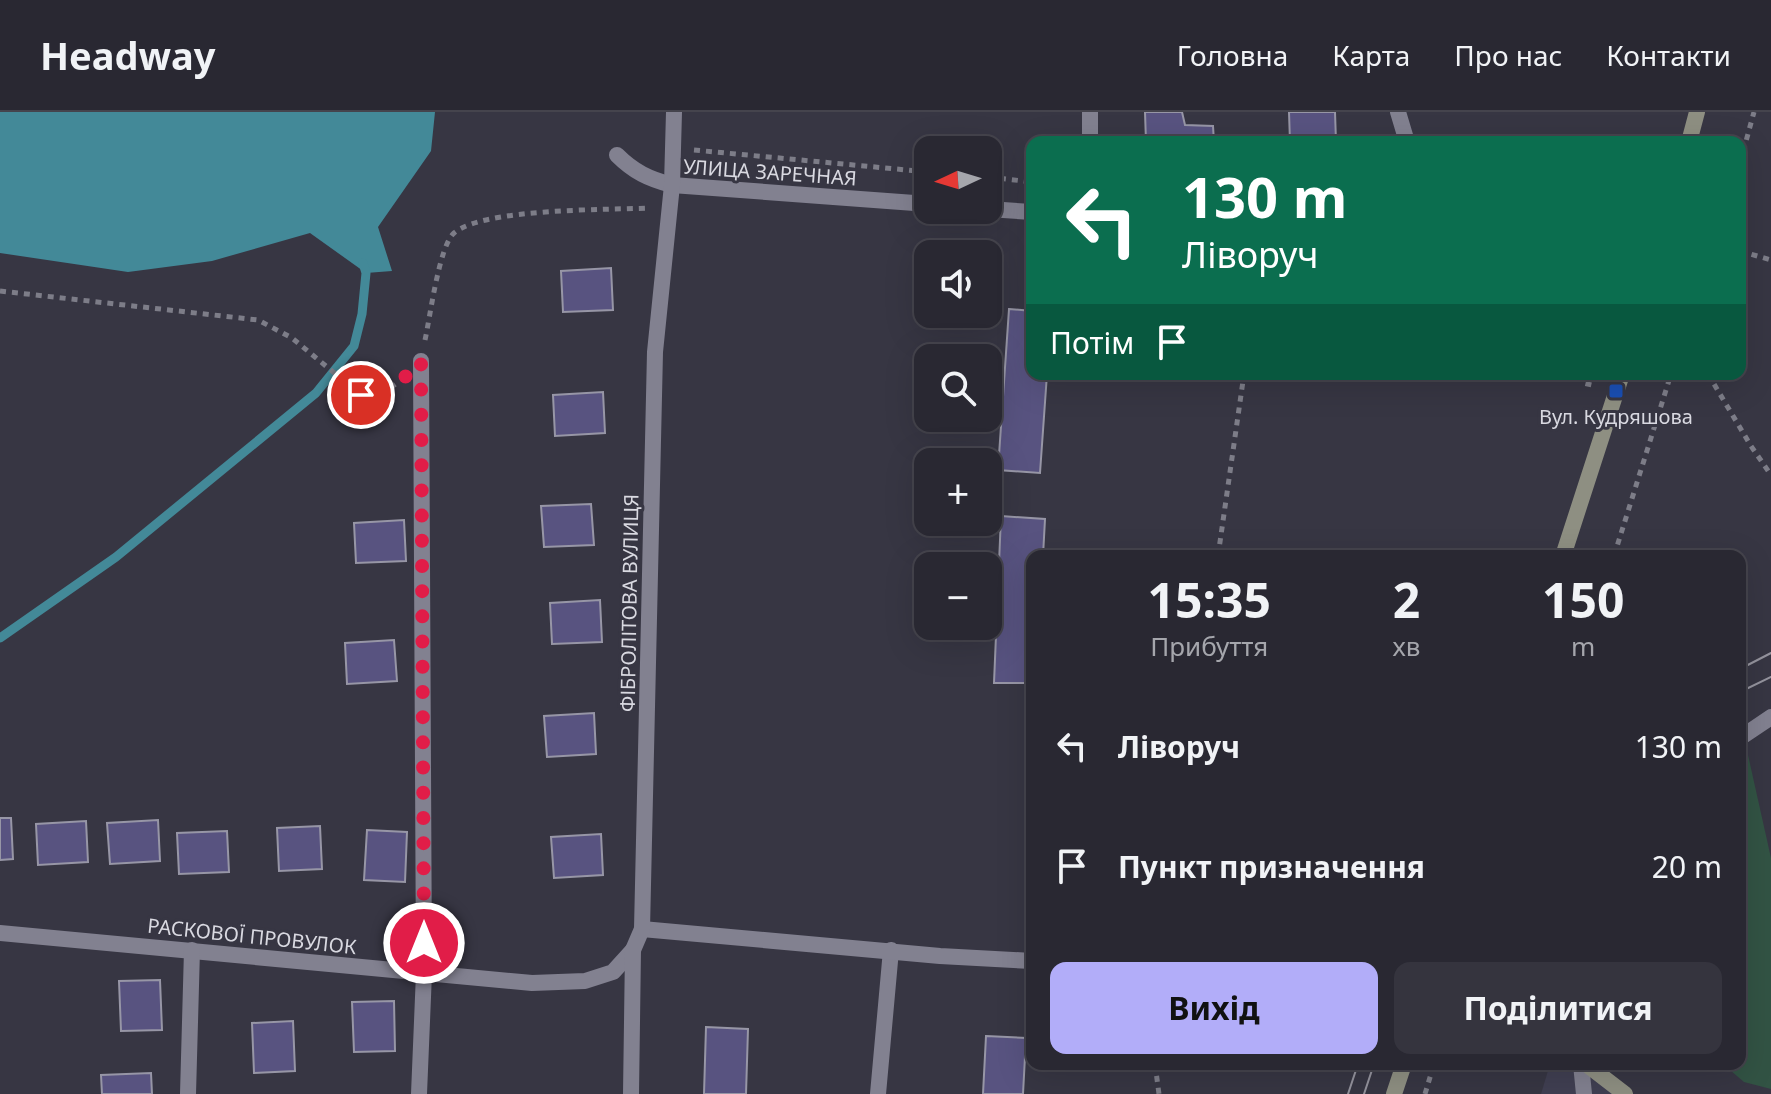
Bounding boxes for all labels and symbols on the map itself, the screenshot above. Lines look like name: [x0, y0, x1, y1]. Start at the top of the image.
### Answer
north arrow: [914, 136, 1002, 224]
street label: УЛИЦА ЗАРЕЧНАЯ: [682, 152, 858, 192]
pin: [327, 361, 395, 429]
marker: Вул. Кудряшова: [1607, 382, 1625, 400]
place label: Вул. Кудряшова: [1539, 403, 1693, 430]
street label: ФІБРОЛІТОВА ВУЛИЦЯ: [614, 494, 644, 712]
position arrow: [382, 901, 466, 985]
street label: РАСКОВОЇ ПРОВУЛОК: [146, 912, 358, 960]

